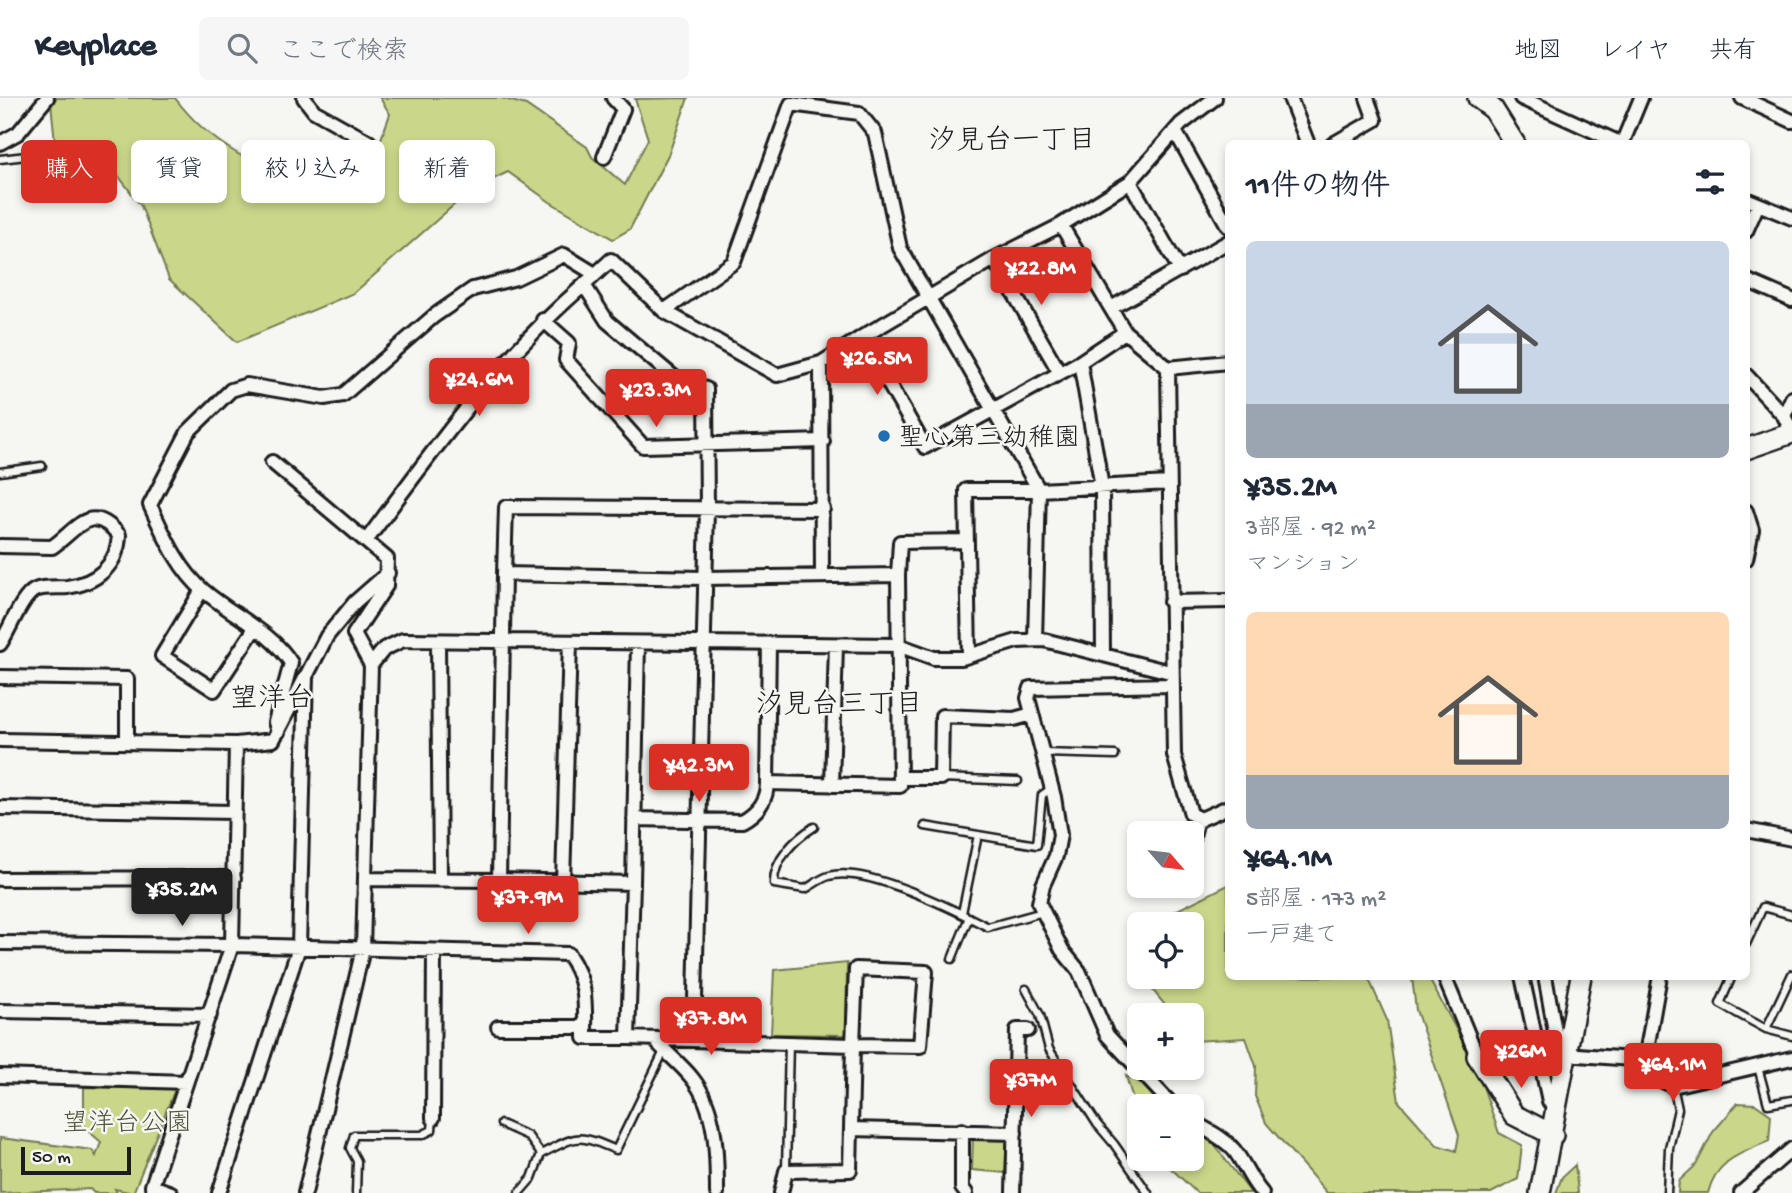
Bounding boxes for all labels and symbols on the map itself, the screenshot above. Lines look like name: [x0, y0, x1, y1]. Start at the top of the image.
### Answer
district label: 汐見台一丁目: [928, 125, 1096, 159]
pin: ¥22.8M: [984, 248, 1098, 307]
pin: ¥26.5M: [820, 338, 934, 397]
pin: ¥24.6M: [422, 358, 536, 418]
pin: ¥23.3M: [599, 370, 713, 429]
place label: 聖心第三幼稚園: [898, 423, 1080, 456]
marker: 聖心第三幼稚園: [876, 428, 892, 444]
district label: 望洋台: [230, 683, 314, 717]
district label: 汐見台三丁目: [755, 689, 923, 723]
pin: ¥42.3M: [642, 744, 756, 804]
north arrow: [1127, 821, 1204, 898]
pin: ¥35.2M: [125, 868, 239, 928]
pin: ¥37.9M: [471, 876, 585, 936]
pin: ¥37.8M: [654, 998, 768, 1057]
pin: ¥26M: [1480, 1030, 1562, 1090]
pin: ¥64.1M: [1616, 1044, 1730, 1103]
pin: ¥37M: [990, 1060, 1072, 1119]
park label: 望洋台公園: [62, 1109, 192, 1141]
scale bar: [21, 1144, 131, 1176]

